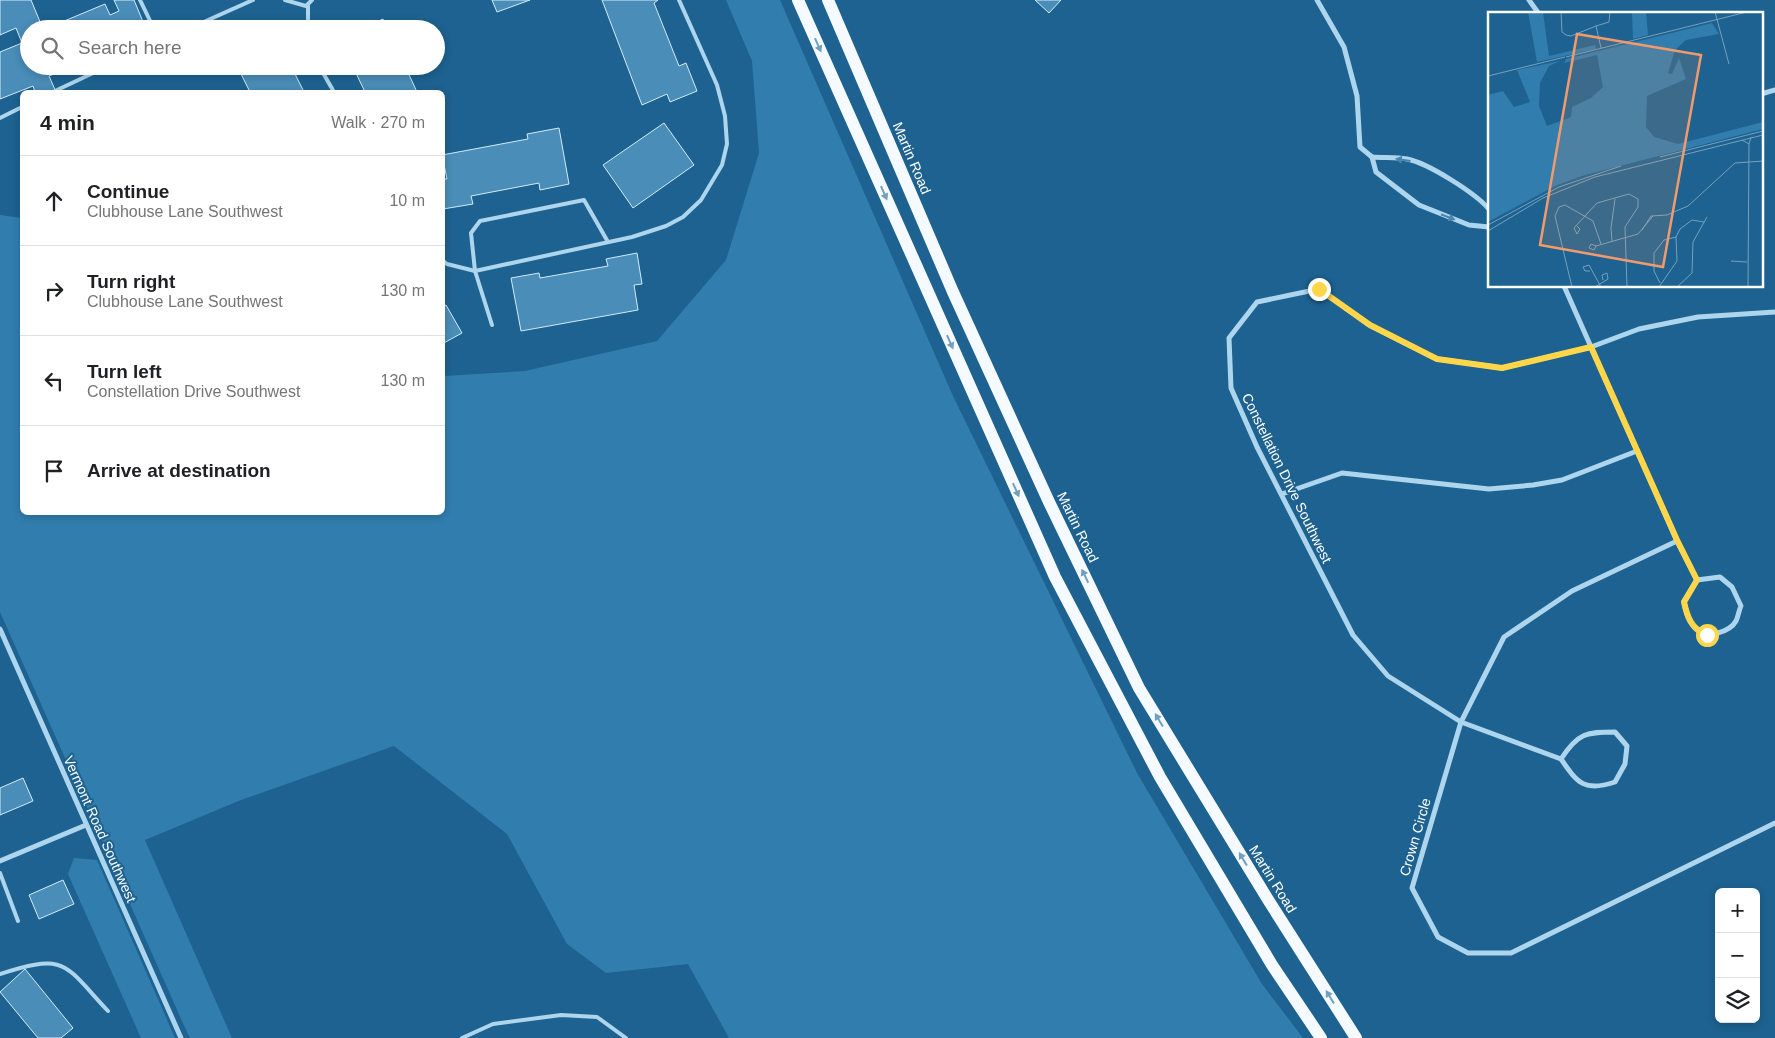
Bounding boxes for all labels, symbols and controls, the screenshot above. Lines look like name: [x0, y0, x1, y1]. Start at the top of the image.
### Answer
inset map: [1488, 12, 1762, 288]
search box: [20, 20, 445, 75]
icon: search: [38, 34, 66, 62]
text: Search here: [78, 37, 182, 58]
one-way arrow: [815, 38, 823, 52]
text: 4 min: [40, 111, 95, 134]
text: Walk · 270 m: [331, 114, 425, 131]
street label: Martin Road: [890, 120, 934, 196]
one-way arrow: [1395, 155, 1411, 163]
text: Continue: [87, 181, 169, 202]
one-way arrow: [880, 186, 888, 200]
icon: ahead: [40, 187, 68, 215]
text: 10 m: [389, 192, 425, 209]
text: Clubhouse Lane Southwest: [87, 203, 283, 220]
one-way arrow: [1441, 214, 1456, 221]
text: Turn right: [87, 271, 175, 292]
icon: right: [40, 277, 68, 305]
route end: [1308, 278, 1331, 301]
text: 130 m: [381, 282, 425, 299]
text: Clubhouse Lane Southwest: [87, 293, 283, 310]
one-way arrow: [946, 335, 954, 349]
text: Turn left: [87, 361, 162, 382]
icon: left: [40, 367, 68, 395]
text: 130 m: [381, 372, 425, 389]
text: Constellation Drive Southwest: [87, 383, 300, 400]
street label: Constellation Drive Southwest: [1239, 391, 1335, 566]
icon: arrive: [40, 457, 68, 485]
text: Arrive at destination: [87, 460, 271, 481]
one-way arrow: [1013, 483, 1021, 497]
street label: Martin Road: [1054, 489, 1102, 565]
one-way arrow: [1081, 569, 1089, 583]
route start: [1696, 624, 1719, 647]
one-way arrow: [1154, 714, 1163, 727]
street label: Vermont Road Southwest: [60, 753, 140, 905]
street label: Crown Circle: [1396, 796, 1434, 878]
street label: Martin Road: [1246, 842, 1300, 916]
one-way arrow: [1239, 853, 1248, 866]
map controls: [1715, 888, 1760, 1023]
button: +: [1715, 888, 1760, 933]
button: −: [1715, 933, 1760, 978]
button: layers: [1715, 978, 1760, 1023]
one-way arrow: [1325, 990, 1334, 1003]

